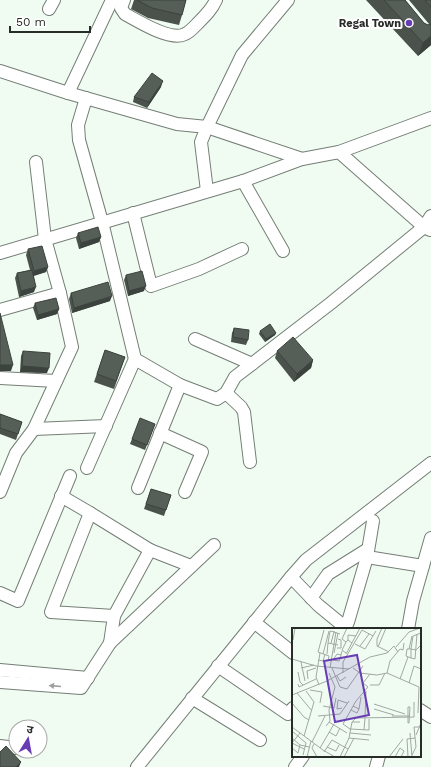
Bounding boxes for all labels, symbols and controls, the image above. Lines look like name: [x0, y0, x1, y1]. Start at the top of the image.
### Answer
scale bar: [10, 8, 90, 34]
text: 50 m: [16, 15, 46, 29]
place label: Regal Town: [339, 17, 401, 30]
marker: Regal Town: [404, 18, 414, 28]
inset map: [292, 628, 421, 757]
one-way arrow: [49, 683, 61, 690]
north arrow: [8, 719, 48, 759]
text: उ: [25, 723, 35, 737]

